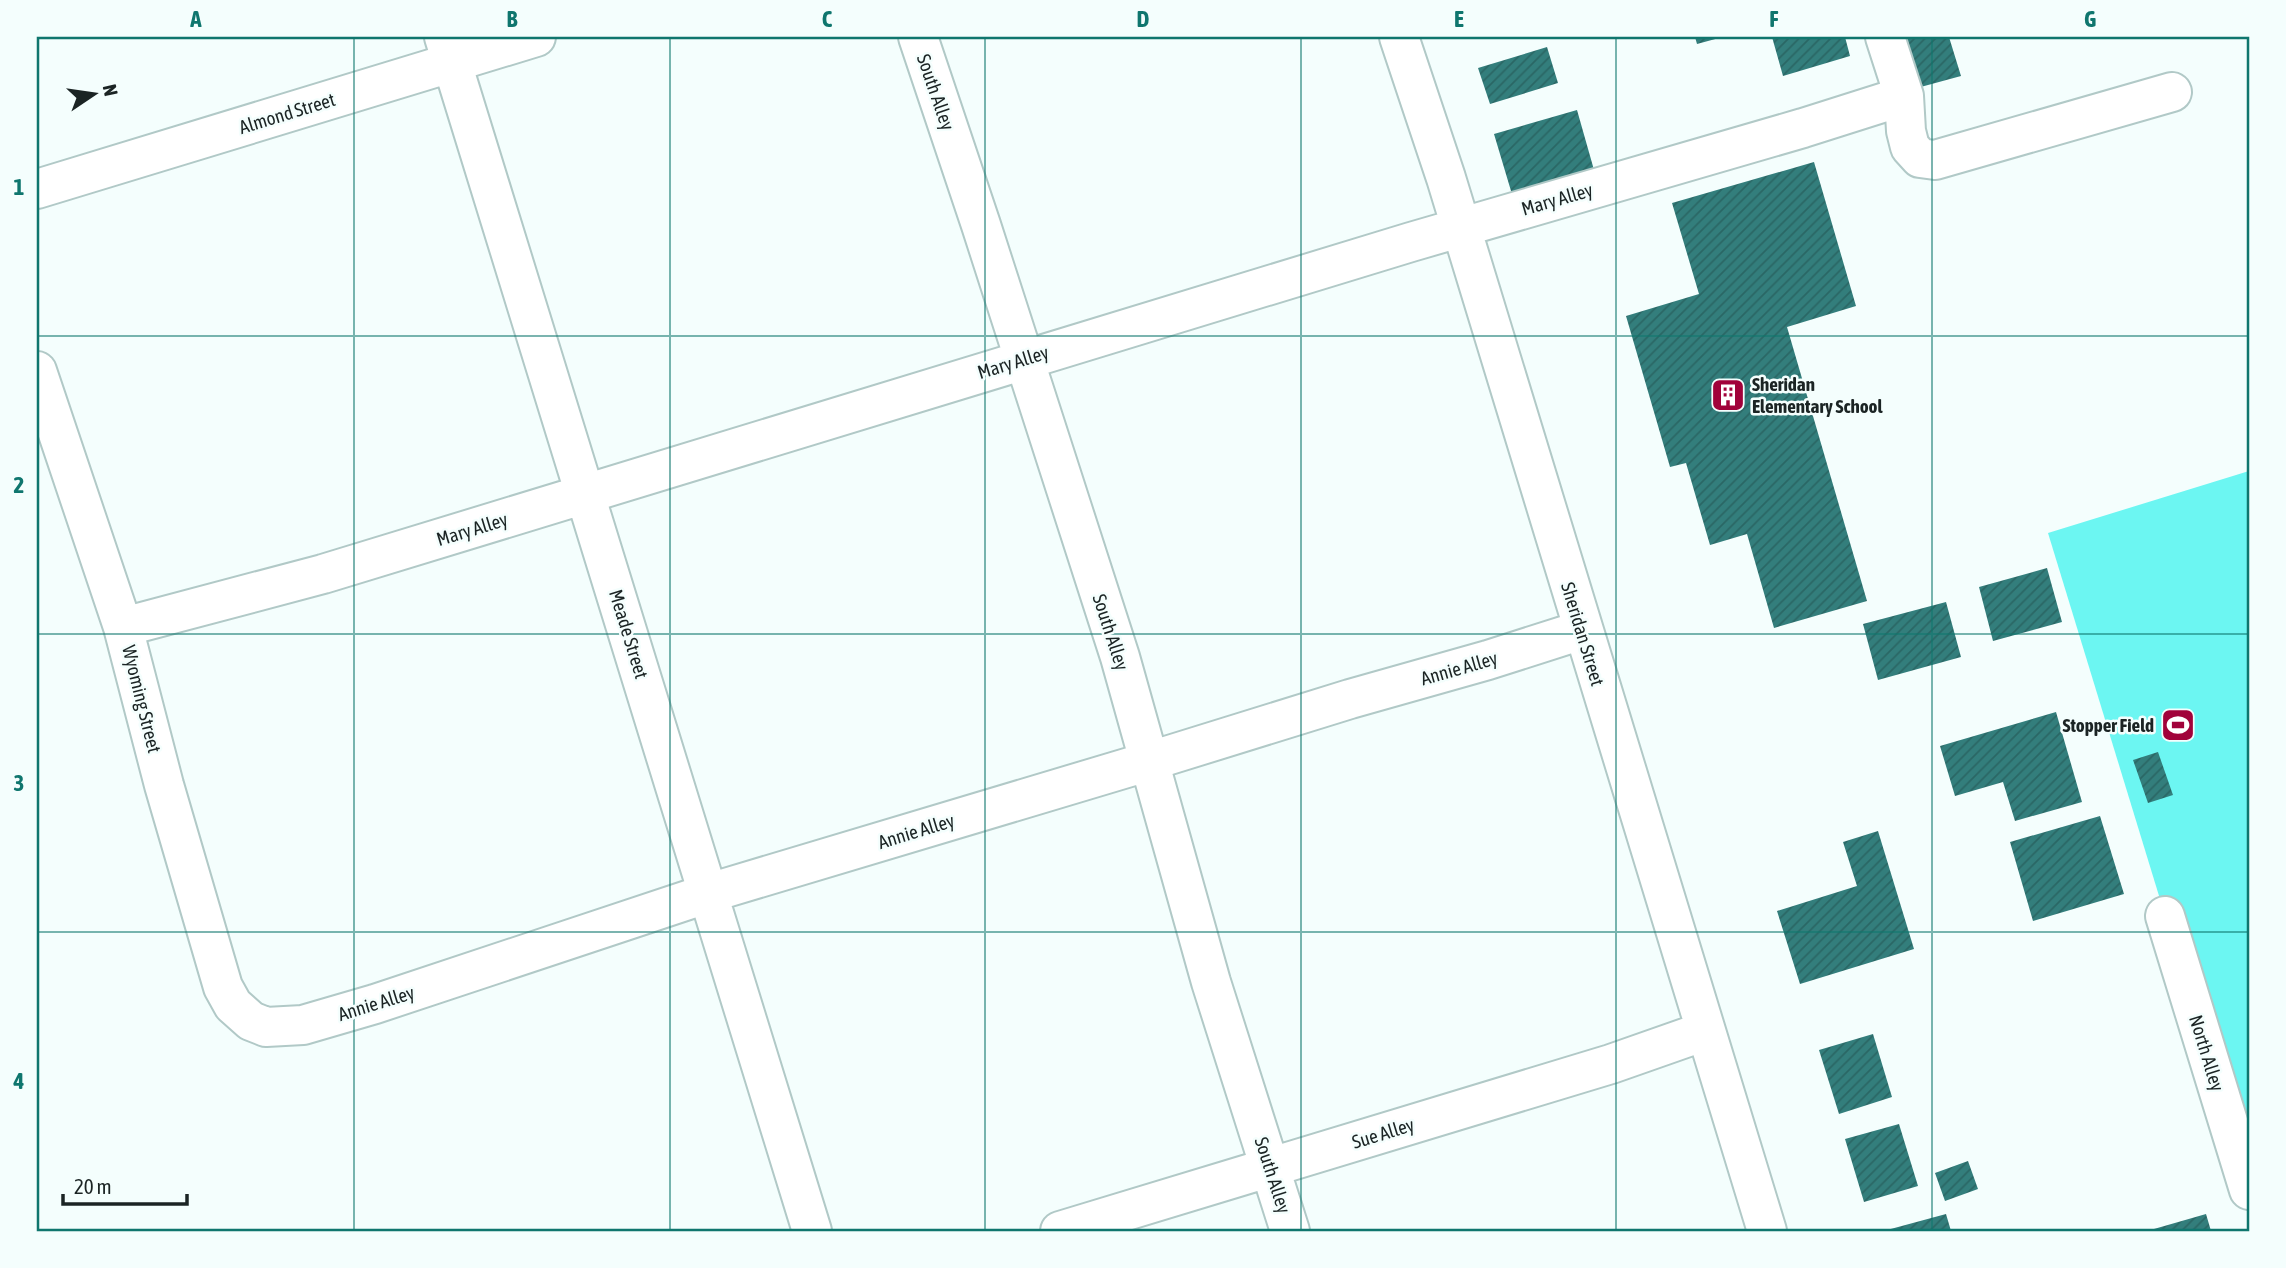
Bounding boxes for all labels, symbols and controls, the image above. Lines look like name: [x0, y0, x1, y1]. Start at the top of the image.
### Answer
text: A: [189, 6, 202, 32]
text: B: [507, 6, 518, 32]
text: C: [822, 6, 833, 32]
text: D: [1137, 6, 1150, 32]
text: E: [1454, 6, 1464, 32]
text: F: [1769, 6, 1779, 32]
text: G: [2084, 6, 2096, 32]
street label: South Alley: [913, 51, 959, 133]
north arrow: [60, 60, 130, 130]
text: N: [99, 82, 123, 98]
street label: Almond Street: [236, 88, 338, 138]
text: 1: [14, 174, 25, 200]
street label: Mary Alley: [1519, 178, 1595, 220]
street label: Mary Alley: [975, 341, 1051, 383]
place label: Sheridan Elementary School: [1752, 373, 1884, 417]
building icon: Sheridan Elementary School: [1709, 376, 1747, 414]
text: 2: [14, 472, 24, 498]
street label: Mary Alley: [434, 508, 510, 550]
street label: Sheridan Street: [1557, 580, 1609, 688]
street label: Meade Street: [605, 587, 653, 681]
street label: South Alley: [1088, 591, 1134, 673]
street label: Wyoming Street: [118, 643, 166, 755]
street label: Annie Alley: [1418, 647, 1500, 689]
sports icon: Stopper Field: [2159, 706, 2197, 744]
place label: Stopper Field: [2062, 714, 2154, 736]
text: 3: [14, 770, 24, 796]
street label: Annie Alley: [875, 809, 957, 853]
street label: Annie Alley: [335, 981, 417, 1025]
street label: North Alley: [2185, 1012, 2229, 1094]
text: 4: [13, 1068, 25, 1094]
street label: Sue Alley: [1349, 1113, 1417, 1153]
street label: South Alley: [1250, 1134, 1296, 1216]
scale bar: [63, 1163, 187, 1207]
text: 20 m: [74, 1174, 112, 1198]

